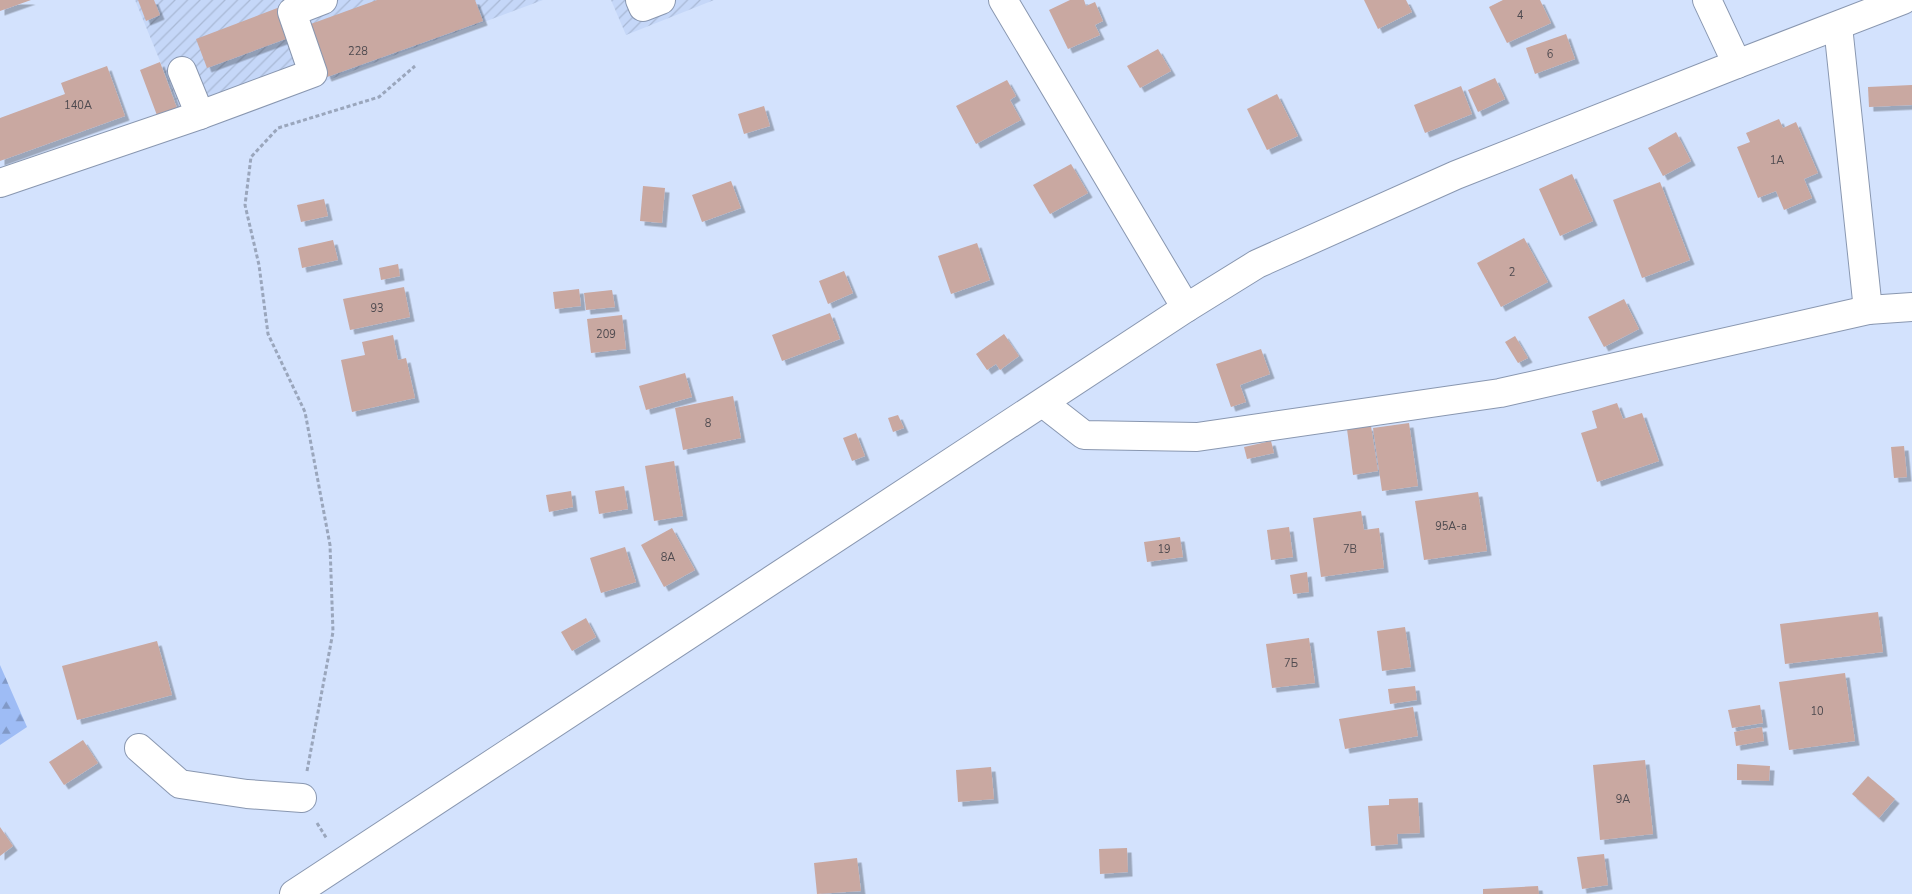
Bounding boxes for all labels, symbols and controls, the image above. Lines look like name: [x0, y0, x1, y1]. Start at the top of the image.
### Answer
house number: 4: [1517, 8, 1524, 23]
house number: 228: [348, 44, 368, 59]
house number: 6: [1547, 47, 1554, 62]
house number: 140А: [64, 98, 92, 113]
house number: 1А: [1770, 153, 1784, 168]
house number: 2: [1509, 265, 1515, 280]
house number: 93: [370, 301, 384, 316]
house number: 209: [596, 327, 616, 342]
house number: 8: [705, 416, 712, 431]
house number: 95А-а: [1435, 519, 1467, 534]
house number: 19: [1157, 542, 1171, 557]
house number: 7В: [1343, 542, 1357, 557]
house number: 8А: [661, 550, 675, 565]
house number: 7Б: [1284, 656, 1298, 671]
house number: 10: [1810, 704, 1824, 719]
house number: 9А: [1616, 792, 1630, 807]

